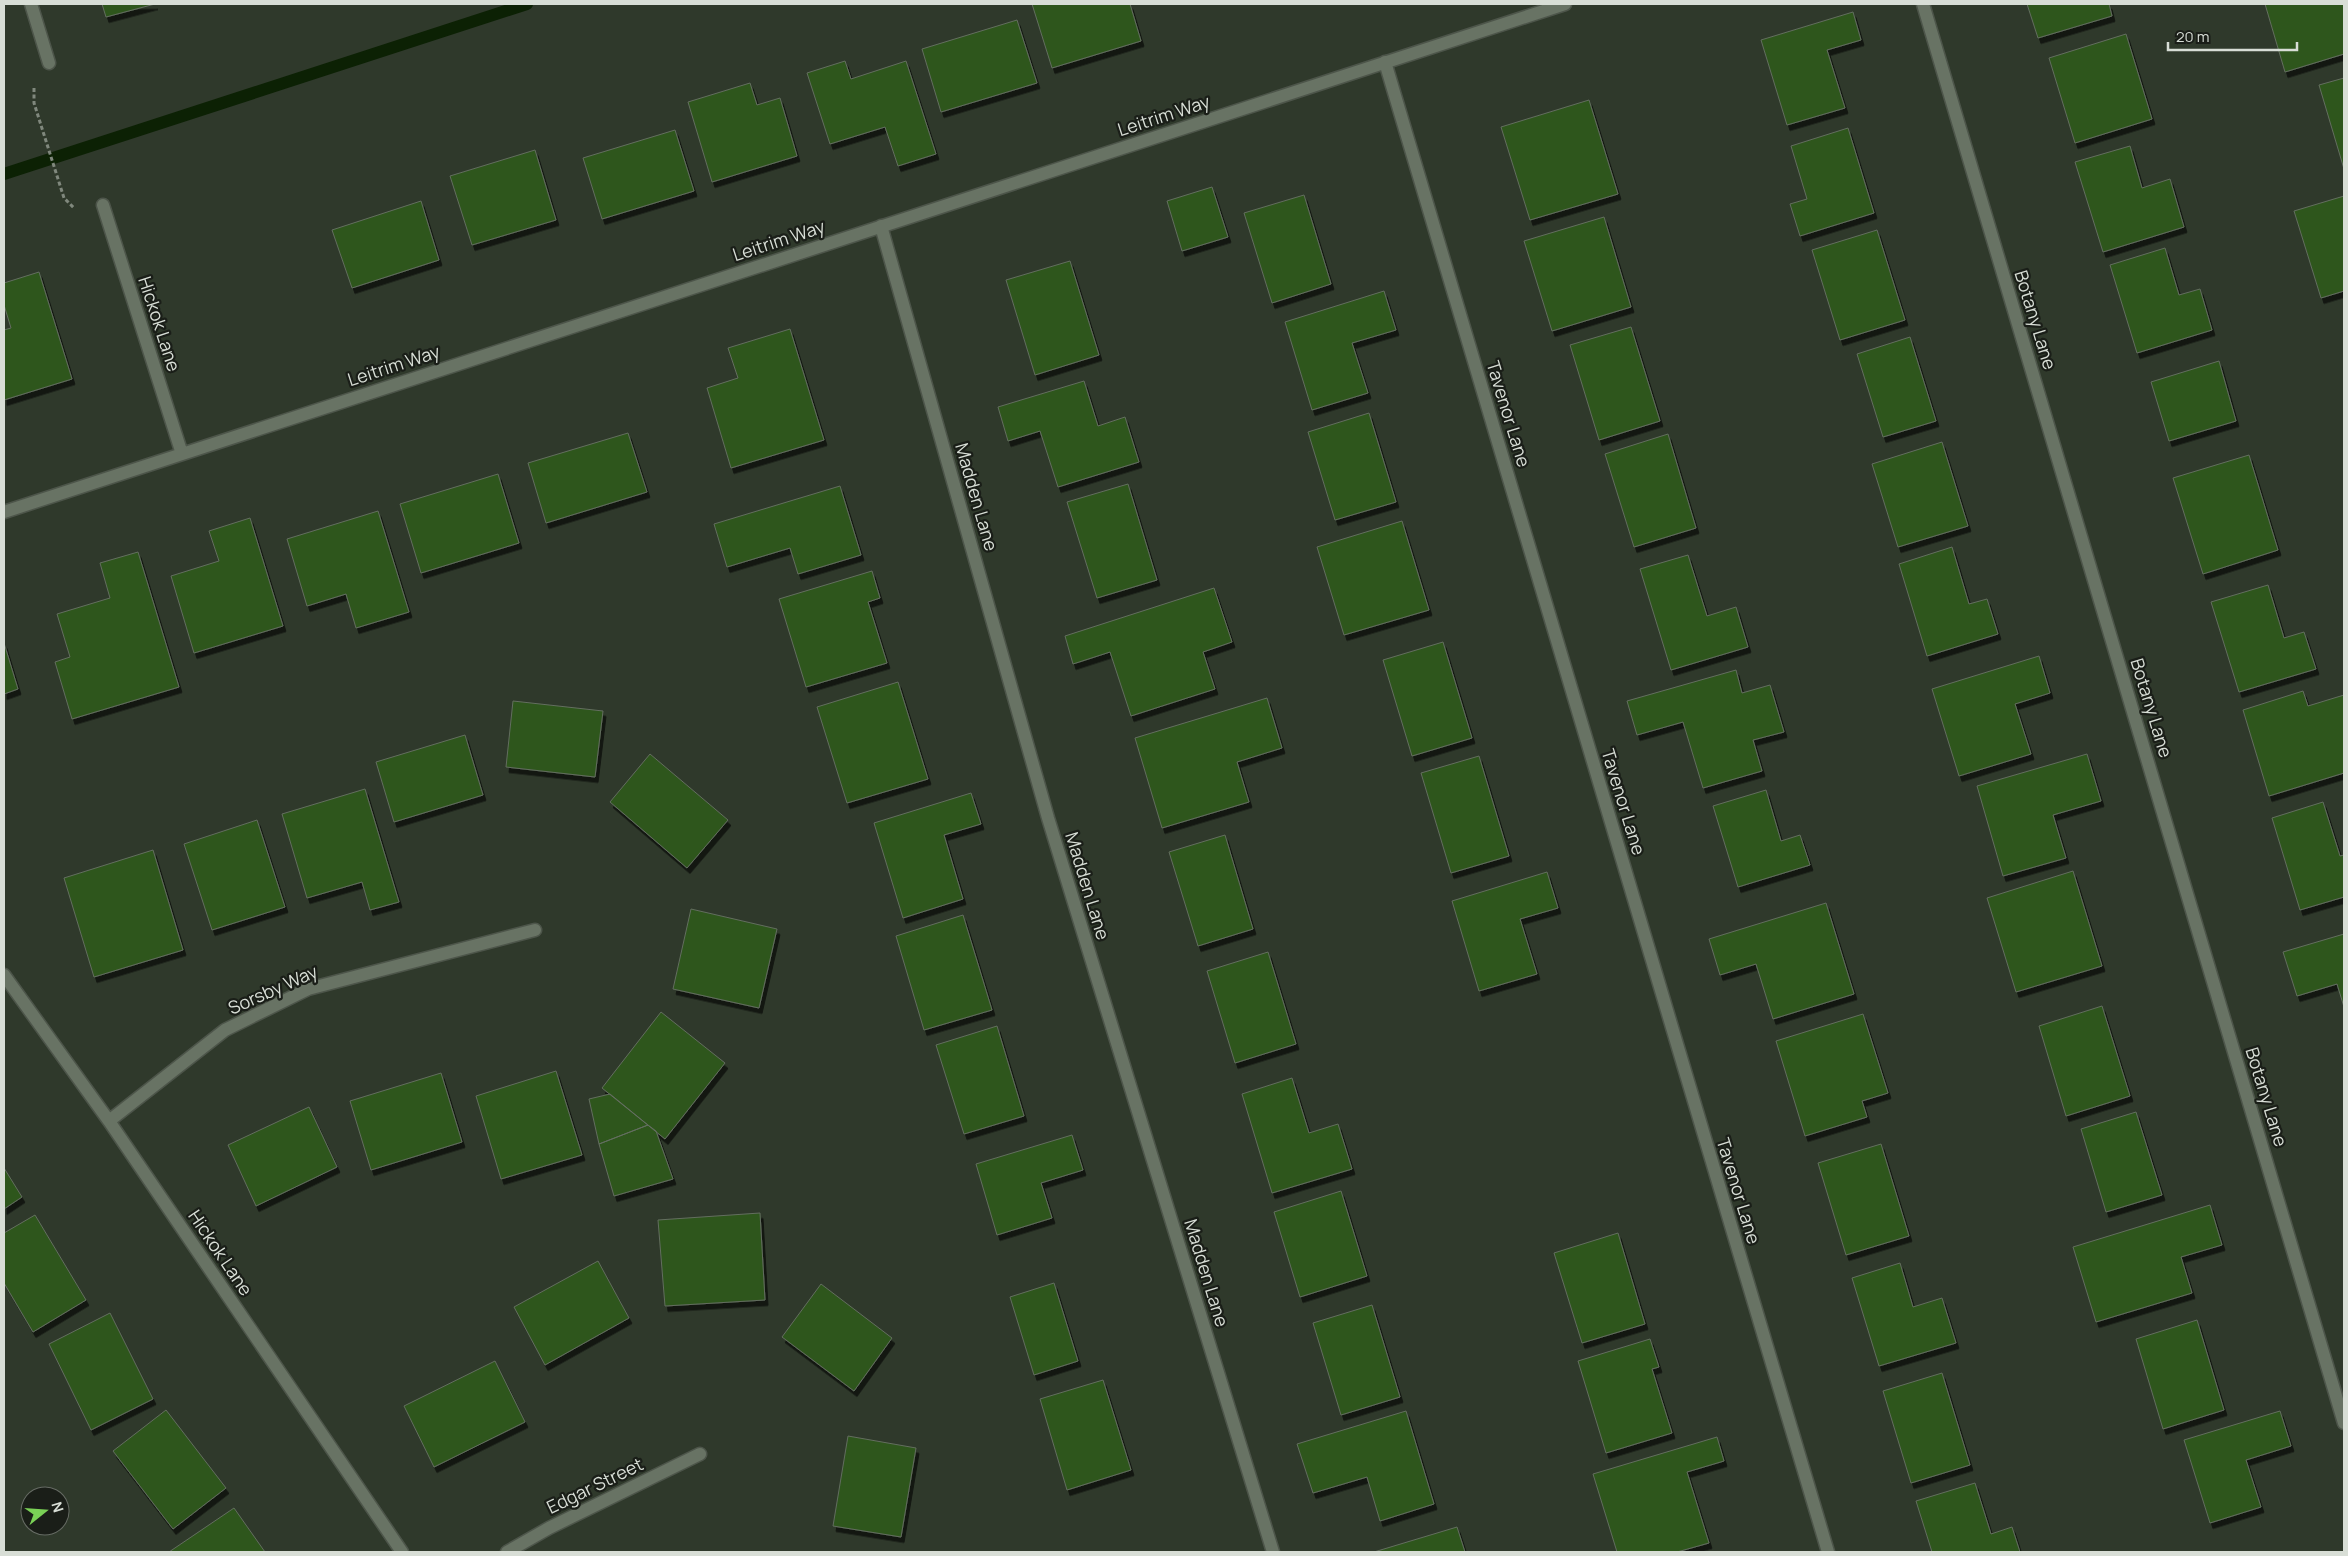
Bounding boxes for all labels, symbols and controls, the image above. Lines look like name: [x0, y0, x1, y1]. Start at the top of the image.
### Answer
scale bar: [2168, 20, 2297, 52]
text: 20 m: [2176, 26, 2209, 47]
street label: Leitrim Way: [1114, 89, 1213, 141]
street label: Leitrim Way: [729, 214, 828, 266]
street label: Botany Lane: [2009, 267, 2062, 372]
street label: Hickok Lane: [133, 273, 187, 374]
street label: Leitrim Way: [344, 339, 443, 391]
street label: Tavenor Lane: [1481, 358, 1536, 470]
street label: Madden Lane: [950, 440, 1004, 554]
street label: Botany Lane: [2125, 655, 2178, 760]
street label: Tavenor Lane: [1596, 746, 1651, 858]
street label: Madden Lane: [1060, 829, 1116, 942]
street label: Sorsby Way: [224, 958, 322, 1019]
street label: Botany Lane: [2240, 1044, 2293, 1149]
street label: Tavenor Lane: [1711, 1135, 1766, 1247]
street label: Hickok Lane: [183, 1205, 258, 1300]
street label: Madden Lane: [1179, 1216, 1235, 1329]
street label: Edgar Street: [542, 1451, 647, 1519]
north arrow: [20, 1486, 70, 1536]
text: N: [47, 1499, 68, 1515]

